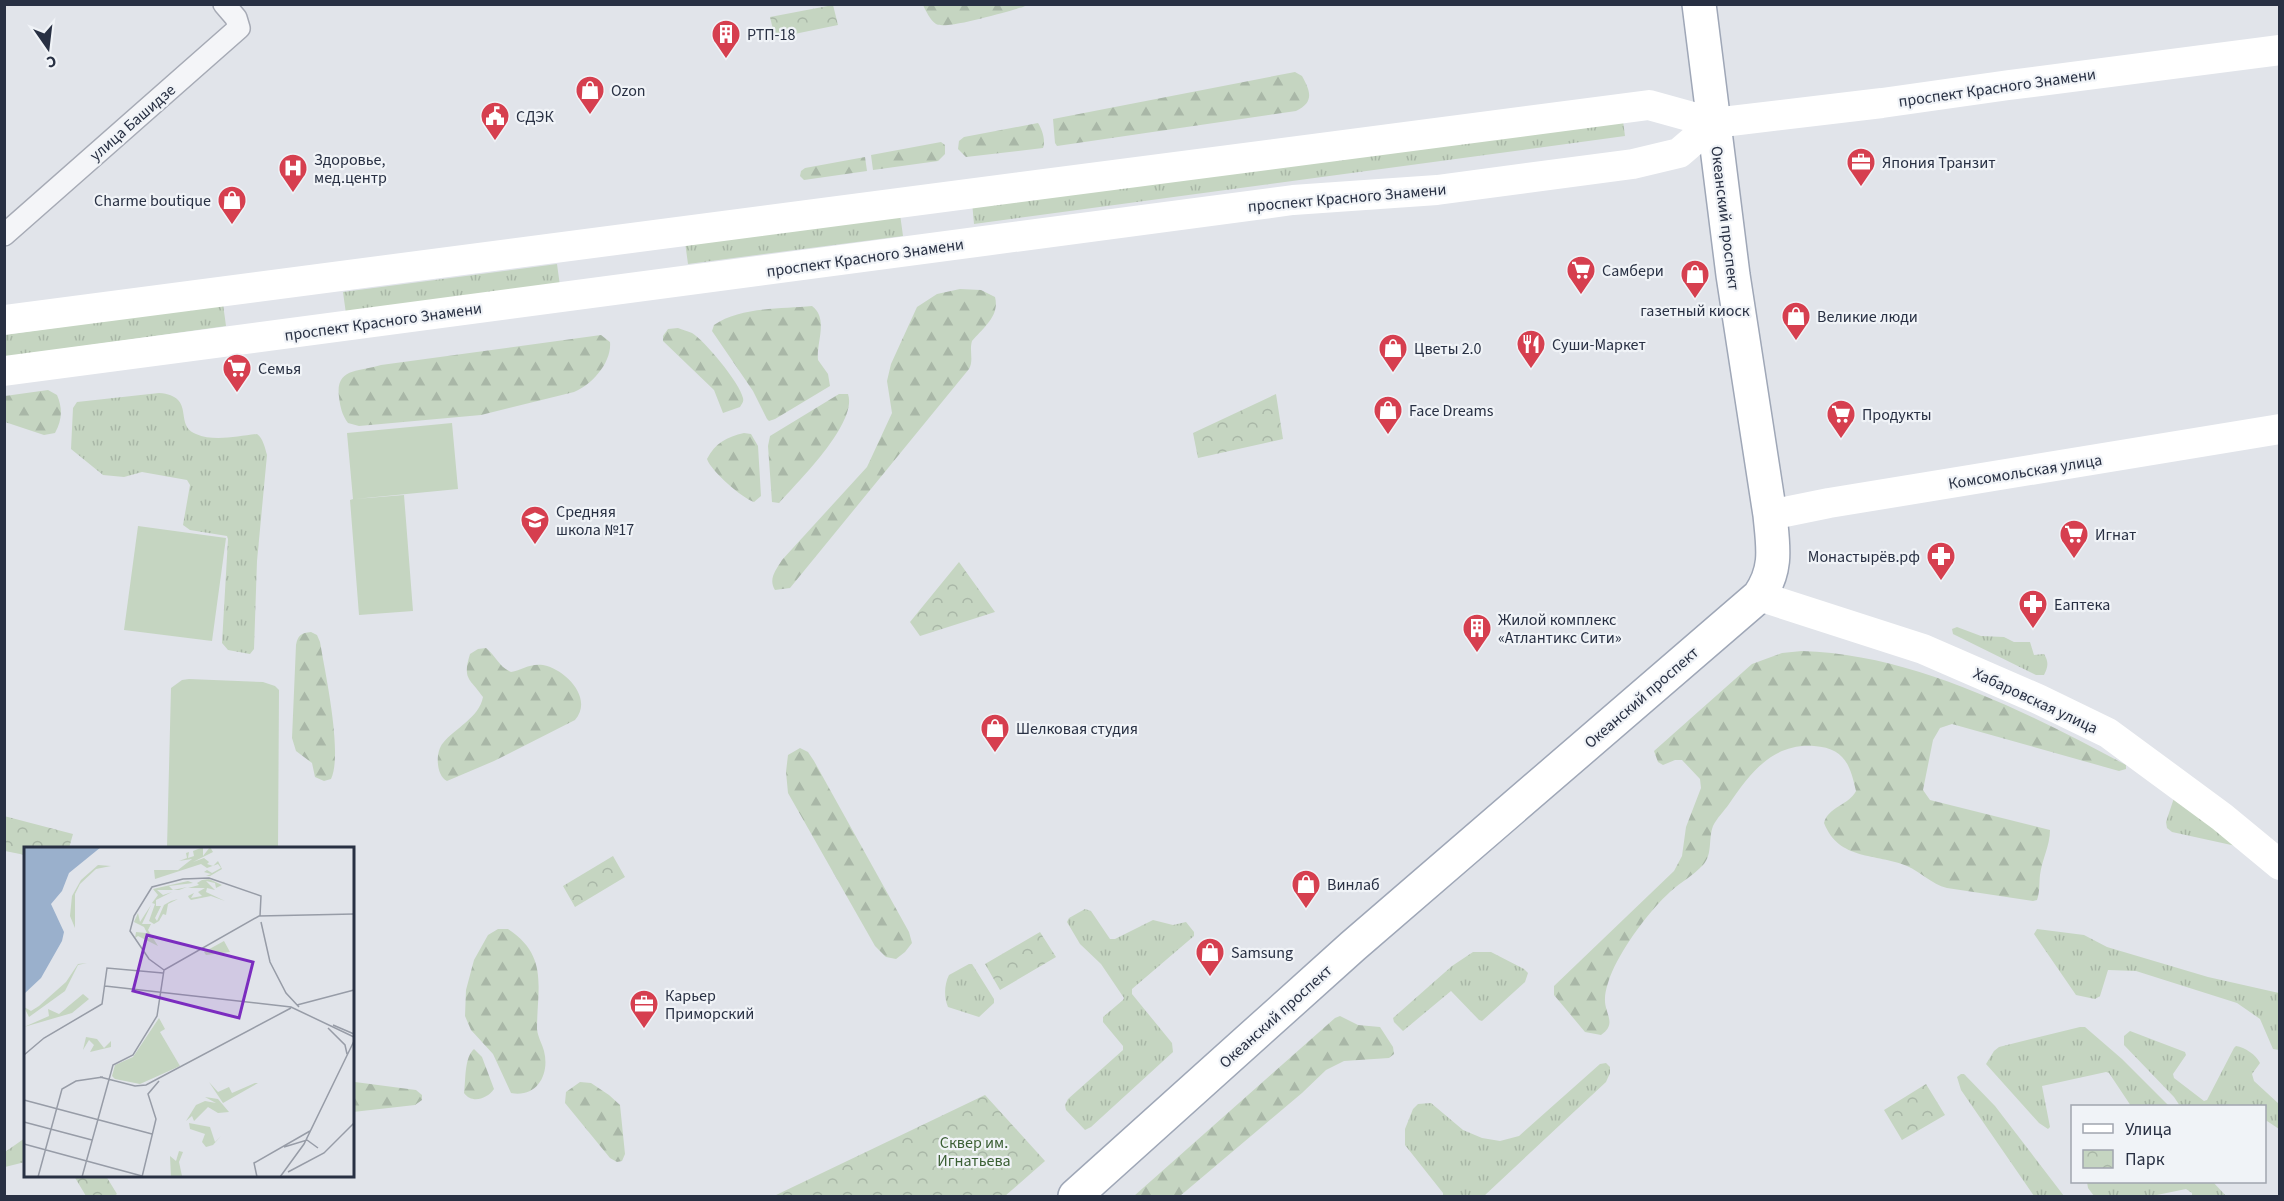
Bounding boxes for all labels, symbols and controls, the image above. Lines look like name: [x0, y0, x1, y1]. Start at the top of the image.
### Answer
north arrow: [18, 18, 78, 78]
building icon: РТП-18: [710, 18, 742, 60]
place label: РТП-18: [747, 24, 795, 46]
text: С: [44, 50, 59, 73]
street label: проспект Красного Знамени: [1897, 63, 2097, 113]
shop icon: Ozon: [574, 74, 606, 116]
street label: улица Башидзе: [85, 79, 180, 166]
place label: Ozon: [611, 80, 646, 102]
public building icon: СДЭК: [479, 100, 511, 142]
place label: СДЭК: [516, 106, 554, 128]
street label: Океанский проспект: [1705, 145, 1745, 291]
office icon: Япония Транзит: [1845, 146, 1877, 188]
place label: Здоровье, мед.центр: [314, 149, 387, 189]
hospital icon: Здоровье, мед.центр: [277, 152, 309, 194]
place label: Япония Транзит: [1882, 152, 1996, 174]
street label: проспект Красного Знамени: [1247, 178, 1447, 218]
shop icon: Charme boutique: [216, 184, 248, 226]
place label: Charme boutique: [94, 190, 211, 212]
street label: проспект Красного Знамени: [765, 233, 965, 283]
supermarket icon: Самбери: [1565, 254, 1597, 296]
shop icon: газетный киоск: [1679, 258, 1711, 300]
place label: Самбери: [1602, 260, 1664, 282]
street label: проспект Красного Знамени: [283, 297, 483, 347]
place label: газетный киоск: [1640, 300, 1750, 322]
shop icon: Великие люди: [1780, 300, 1812, 342]
place label: Великие люди: [1817, 306, 1918, 328]
restaurant icon: Суши-Маркет: [1515, 328, 1547, 370]
shop icon: Цветы 2.0: [1377, 332, 1409, 374]
place label: Суши-Маркет: [1552, 334, 1646, 356]
place label: Цветы 2.0: [1414, 338, 1482, 360]
supermarket icon: Семья: [221, 352, 253, 394]
place label: Семья: [258, 358, 301, 380]
shop icon: Face Dreams: [1372, 394, 1404, 436]
supermarket icon: Продукты: [1825, 398, 1857, 440]
place label: Face Dreams: [1409, 400, 1494, 422]
place label: Продукты: [1862, 404, 1932, 426]
street label: Комсомольская улица: [1947, 449, 2104, 495]
place label: Средняя школа №17: [556, 501, 634, 541]
school or university icon: Средняя школа №17: [519, 504, 551, 546]
supermarket icon: Игнат: [2058, 518, 2090, 560]
place label: Игнат: [2095, 524, 2136, 546]
pharmacy icon: Монастырёв.рф: [1925, 540, 1957, 582]
place label: Монастырёв.рф: [1808, 546, 1920, 568]
pharmacy icon: Еаптека: [2017, 588, 2049, 630]
place label: Еаптека: [2054, 594, 2110, 616]
place label: Жилой комплекс «Атлантикс Сити»: [1498, 609, 1622, 649]
building icon: Жилой комплекс «Атлантикс Сити»: [1461, 612, 1493, 654]
street label: Океанский проспект: [1580, 642, 1704, 754]
street label: Хабаровская улица: [1970, 662, 2101, 739]
shop icon: Шелковая студия: [979, 712, 1011, 754]
place label: Шелковая студия: [1016, 718, 1138, 740]
inset map: [24, 847, 354, 1177]
shop icon: Винлаб: [1290, 868, 1322, 910]
place label: Винлаб: [1327, 874, 1380, 896]
shop icon: Samsung: [1194, 936, 1226, 978]
place label: Samsung: [1231, 942, 1293, 964]
street label: Океанский проспект: [1214, 960, 1337, 1073]
place label: Карьер Приморский: [665, 985, 754, 1025]
office icon: Карьер Приморский: [628, 988, 660, 1030]
legend: [2071, 1105, 2266, 1183]
text: Улица: [2125, 1117, 2172, 1142]
park label: Cквер им. Игнатьева: [937, 1132, 1011, 1172]
text: Парк: [2125, 1147, 2165, 1172]

